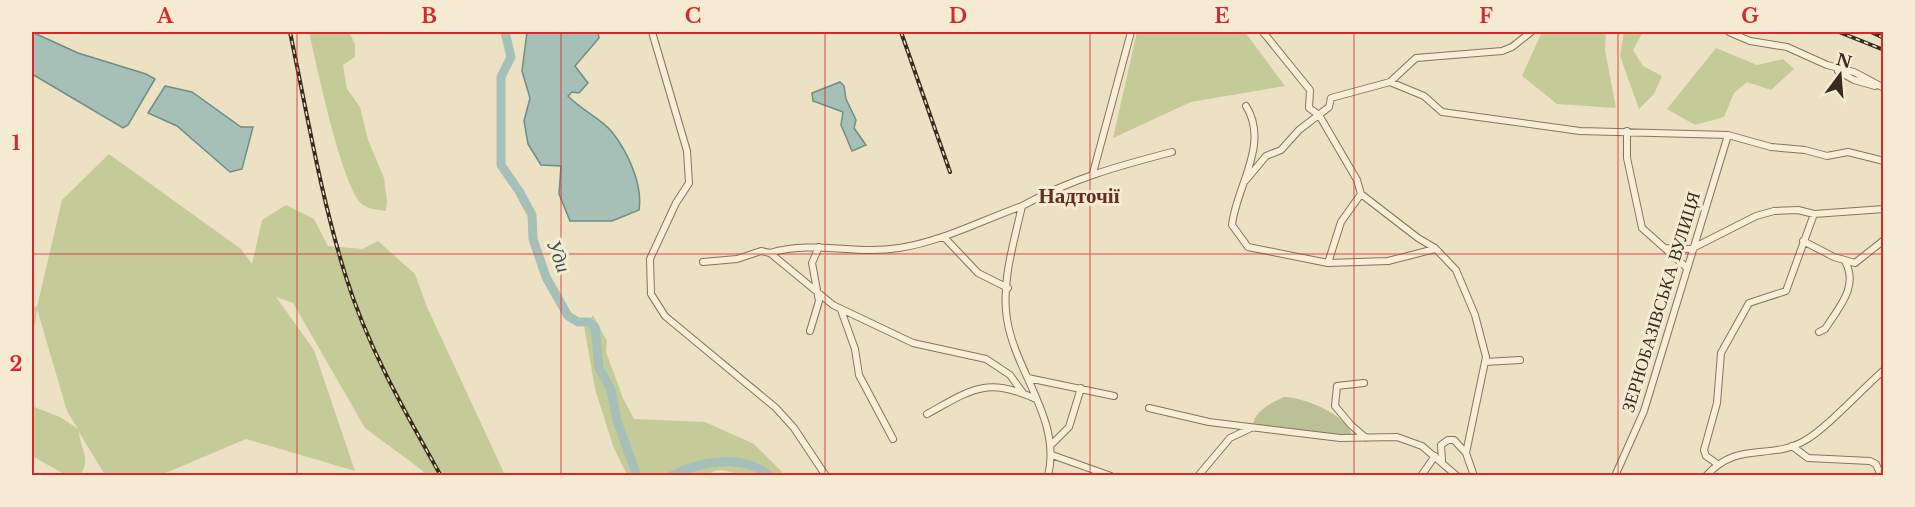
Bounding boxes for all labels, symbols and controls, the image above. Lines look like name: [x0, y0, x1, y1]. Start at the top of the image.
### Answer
text: A: [156, 4, 174, 28]
text: B: [421, 4, 437, 28]
text: C: [685, 4, 701, 28]
text: D: [949, 4, 967, 28]
text: E: [1214, 4, 1230, 28]
text: F: [1479, 4, 1493, 28]
text: G: [1741, 4, 1759, 28]
north arrow: [1810, 45, 1870, 105]
text: N: [1834, 49, 1854, 72]
text: 1: [12, 131, 21, 155]
district label: Надточії: [1039, 183, 1120, 209]
street label: ЗЕРНОБАЗІВСЬКА ВУЛИЦЯ: [1617, 189, 1705, 415]
water label: Уди: [542, 236, 576, 276]
text: 2: [9, 352, 23, 376]

